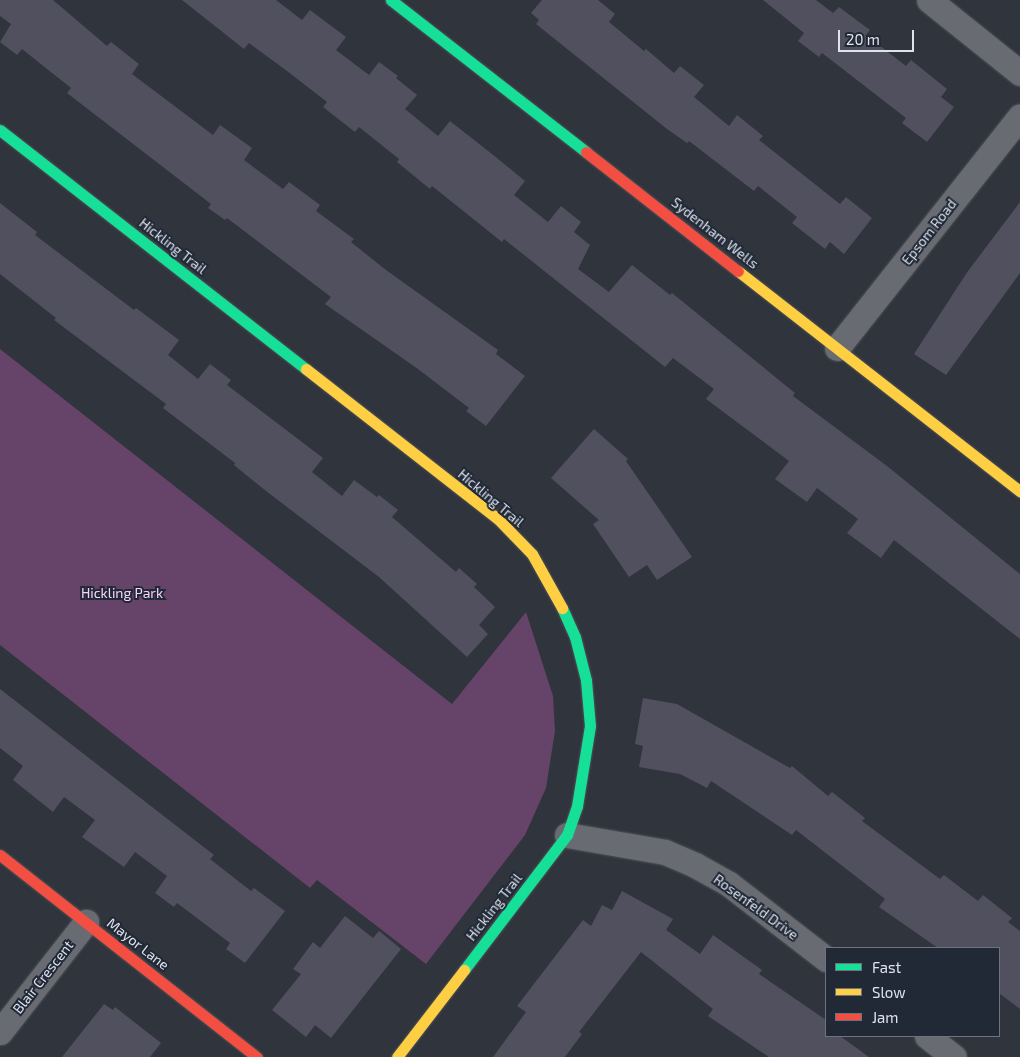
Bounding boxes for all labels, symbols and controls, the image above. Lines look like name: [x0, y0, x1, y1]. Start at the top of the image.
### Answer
scale bar: [840, 20, 916, 52]
text: 20 m: [846, 30, 880, 48]
street label: Sydenham Wells: [668, 194, 762, 272]
street label: Epsom Road: [898, 196, 960, 268]
street label: Hickling Trail: [136, 214, 210, 278]
street label: Hickling Trail: [454, 465, 528, 531]
park label: Hickling Park: [81, 585, 163, 601]
street label: Hickling Trail: [462, 870, 526, 944]
street label: Rosenfeld Drive: [710, 871, 802, 943]
street label: Mayor Lane: [103, 914, 173, 974]
street label: Blair Crescent: [9, 937, 77, 1017]
legend: [825, 947, 1000, 1037]
text: Fast: [872, 958, 901, 976]
text: Slow: [872, 983, 906, 1001]
text: Jam: [872, 1008, 898, 1026]

